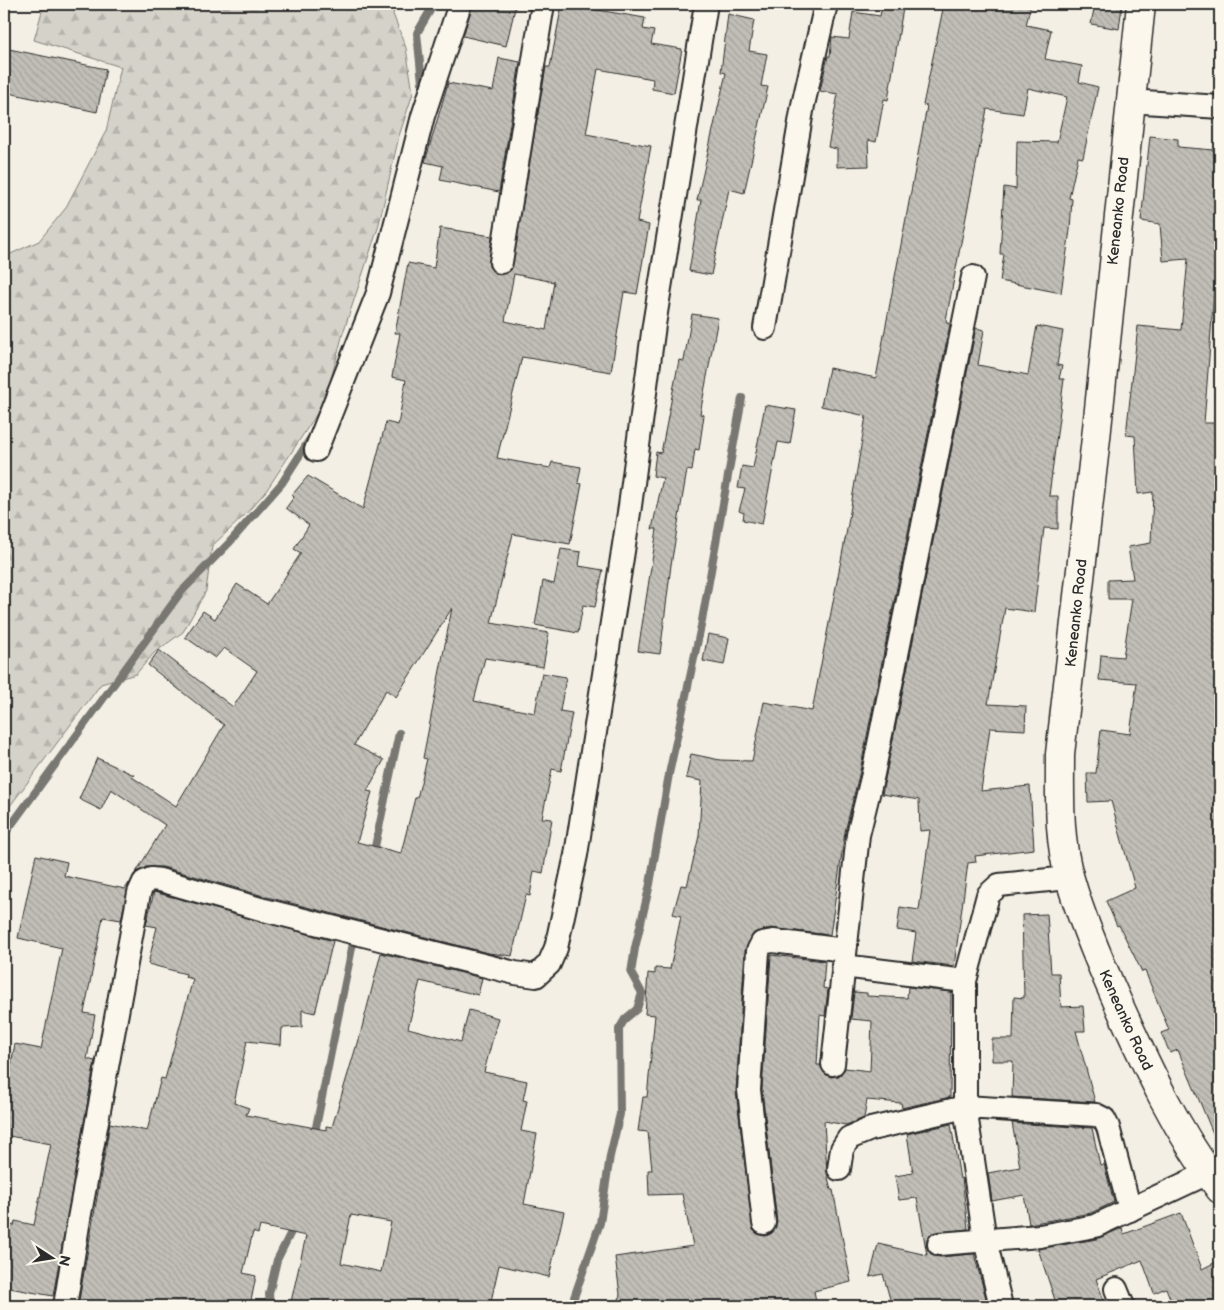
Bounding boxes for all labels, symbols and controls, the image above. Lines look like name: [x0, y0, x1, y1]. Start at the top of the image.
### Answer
street label: Keneanko Road: [1103, 156, 1134, 266]
street label: Keneanko Road: [1061, 558, 1092, 668]
street label: Keneanko Road: [1094, 967, 1157, 1074]
north arrow: [28, 1232, 78, 1282]
text: N: [55, 1254, 74, 1268]

